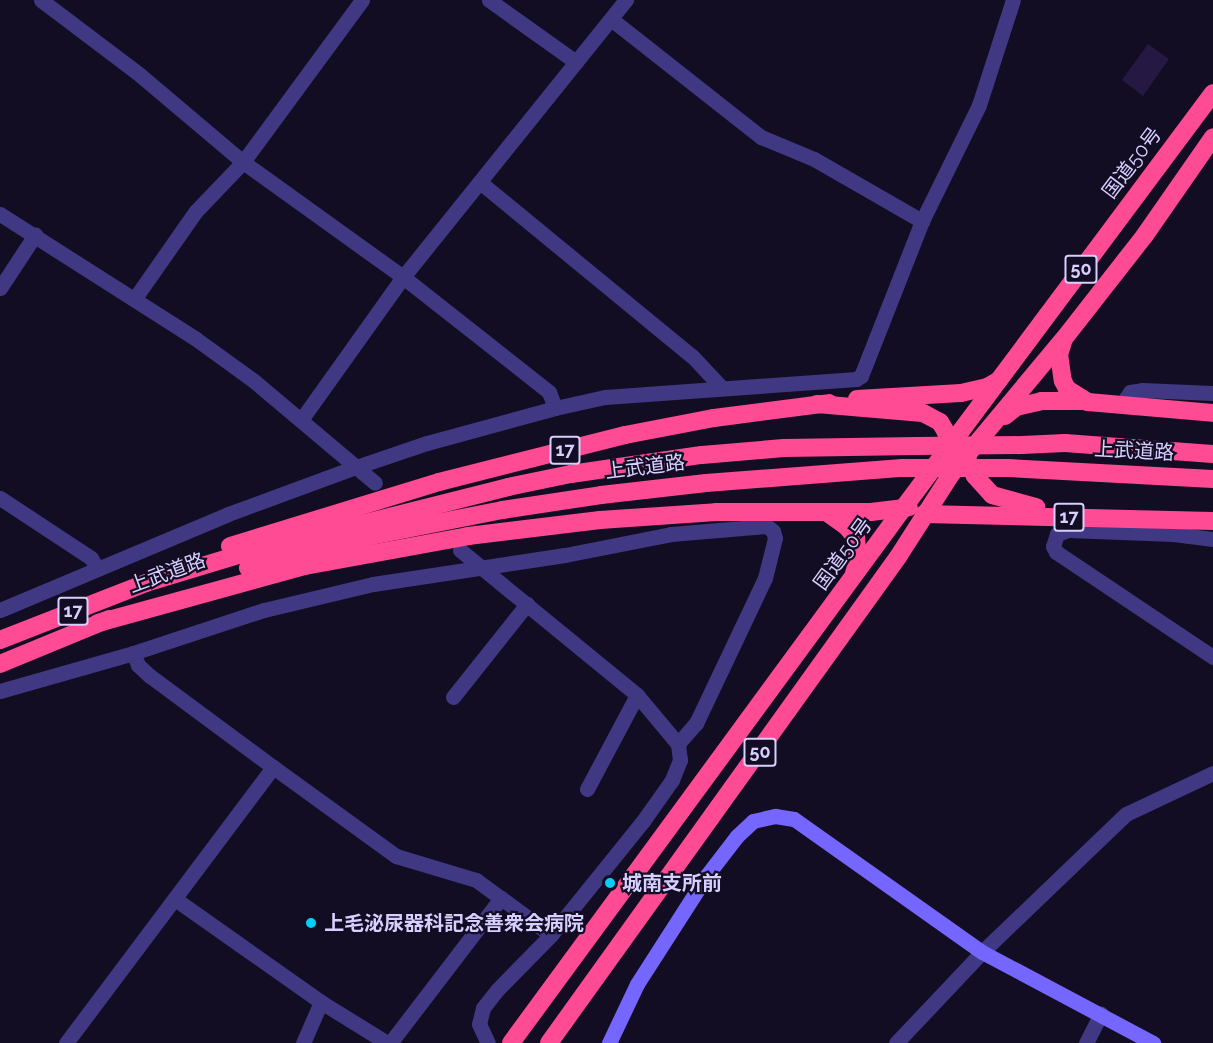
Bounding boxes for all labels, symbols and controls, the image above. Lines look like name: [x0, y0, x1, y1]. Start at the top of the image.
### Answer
street label: 国道50号: [1097, 123, 1167, 203]
road number: 50: [1063, 254, 1099, 284]
road number: 17: [548, 435, 582, 465]
street label: 上武道路: [1093, 437, 1175, 465]
street label: 上武道路: [604, 450, 686, 484]
road number: 17: [1052, 502, 1086, 532]
street label: 国道50号: [809, 513, 877, 595]
street label: 上武道路: [125, 548, 209, 598]
road number: 17: [56, 596, 90, 626]
road number: 50: [742, 737, 778, 767]
place label: 城南支所前: [622, 871, 722, 895]
marker: 城南支所前: [603, 876, 617, 890]
place label: 上毛泌尿器科記念善衆会病院: [324, 911, 584, 935]
marker: 上毛泌尿器科記念善衆会病院: [302, 914, 320, 932]

